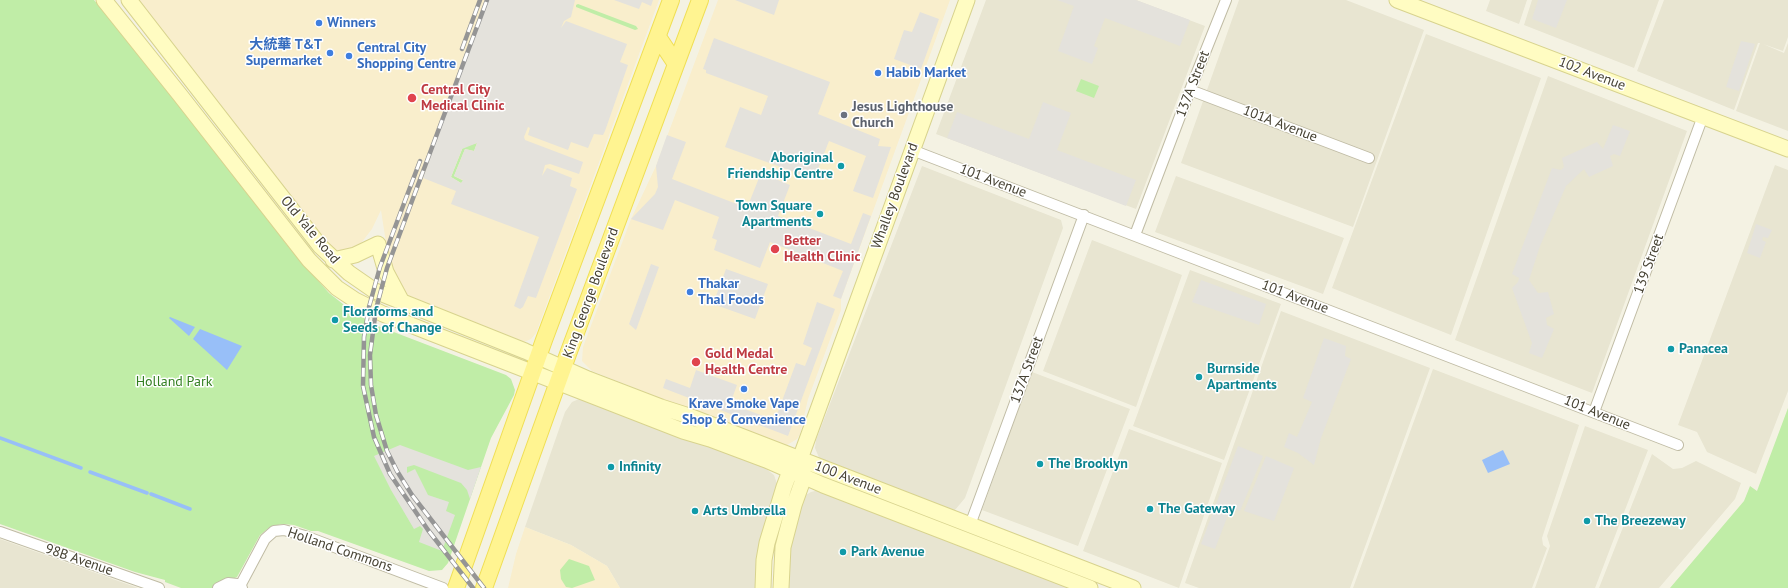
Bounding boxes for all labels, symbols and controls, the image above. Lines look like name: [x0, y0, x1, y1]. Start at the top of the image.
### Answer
place label: Winners: [327, 15, 376, 31]
marker: Winners: [314, 18, 324, 28]
place label: 大統華 T&T Supermarket: [246, 37, 322, 70]
place label: Central City Shopping Centre: [357, 40, 456, 72]
marker: 大統華 T&T Supermarket: [325, 48, 335, 58]
street label: 137A Street: [1173, 48, 1213, 120]
marker: Central City Shopping Centre: [344, 51, 354, 61]
street label: 102 Avenue: [1556, 54, 1628, 94]
place label: Habib Market: [886, 65, 966, 81]
marker: Habib Market: [873, 68, 883, 78]
place label: Central City Medical Clinic: [421, 82, 504, 114]
marker: Central City Medical Clinic: [406, 92, 418, 104]
place label: Jesus Lighthouse Church: [852, 99, 953, 132]
street label: 101A Avenue: [1240, 102, 1320, 146]
marker: Jesus Lighthouse Church: [839, 110, 849, 120]
street label: Whalley Boulevard: [868, 141, 922, 251]
place label: Aboriginal Friendship Centre: [728, 150, 833, 182]
marker: Aboriginal Friendship Centre: [836, 161, 846, 171]
street label: 101 Avenue: [957, 161, 1029, 201]
street label: Old Yale Road: [277, 193, 343, 267]
place label: Town Square Apartments: [736, 198, 812, 230]
marker: Town Square Apartments: [815, 209, 825, 219]
street label: King George Boulevard: [560, 226, 622, 360]
street label: 139 Street: [1630, 232, 1668, 296]
place label: Better Health Clinic: [784, 233, 861, 266]
marker: Better Health Clinic: [769, 243, 781, 255]
place label: Thakar Thal Foods: [698, 276, 764, 308]
street label: 101 Avenue: [1259, 277, 1331, 317]
marker: Thakar Thal Foods: [685, 287, 695, 297]
place label: Floraforms and Seeds of Change: [343, 304, 442, 336]
marker: Floraforms and Seeds of Change: [330, 315, 340, 325]
street label: 137A Street: [1007, 334, 1047, 406]
place label: Panacea: [1679, 341, 1728, 357]
marker: Panacea: [1666, 344, 1676, 354]
place label: Gold Medal Health Centre: [705, 346, 787, 378]
marker: Gold Medal Health Centre: [690, 356, 702, 368]
place label: Burnside Apartments: [1207, 361, 1277, 394]
marker: Burnside Apartments: [1194, 372, 1204, 382]
park label: Holland Park: [136, 374, 212, 390]
marker: Krave Smoke Vape Shop & Convenience: [739, 384, 749, 394]
street label: 101 Avenue: [1561, 392, 1633, 434]
place label: Krave Smoke Vape Shop & Convenience: [682, 396, 806, 428]
place label: The Brooklyn: [1048, 456, 1128, 472]
street label: 100 Avenue: [812, 458, 884, 498]
place label: Infinity: [619, 459, 661, 475]
marker: The Brooklyn: [1035, 459, 1045, 469]
marker: Infinity: [606, 462, 616, 472]
place label: The Gateway: [1158, 501, 1235, 517]
place label: Arts Umbrella: [703, 503, 786, 519]
marker: The Gateway: [1145, 504, 1155, 514]
marker: Arts Umbrella: [690, 506, 700, 516]
place label: The Breezeway: [1595, 513, 1686, 529]
marker: The Breezeway: [1582, 516, 1592, 526]
street label: Holland Commons: [285, 524, 395, 576]
street label: 98B Avenue: [43, 541, 115, 579]
place label: Park Avenue: [851, 544, 925, 560]
marker: Park Avenue: [838, 547, 848, 557]

